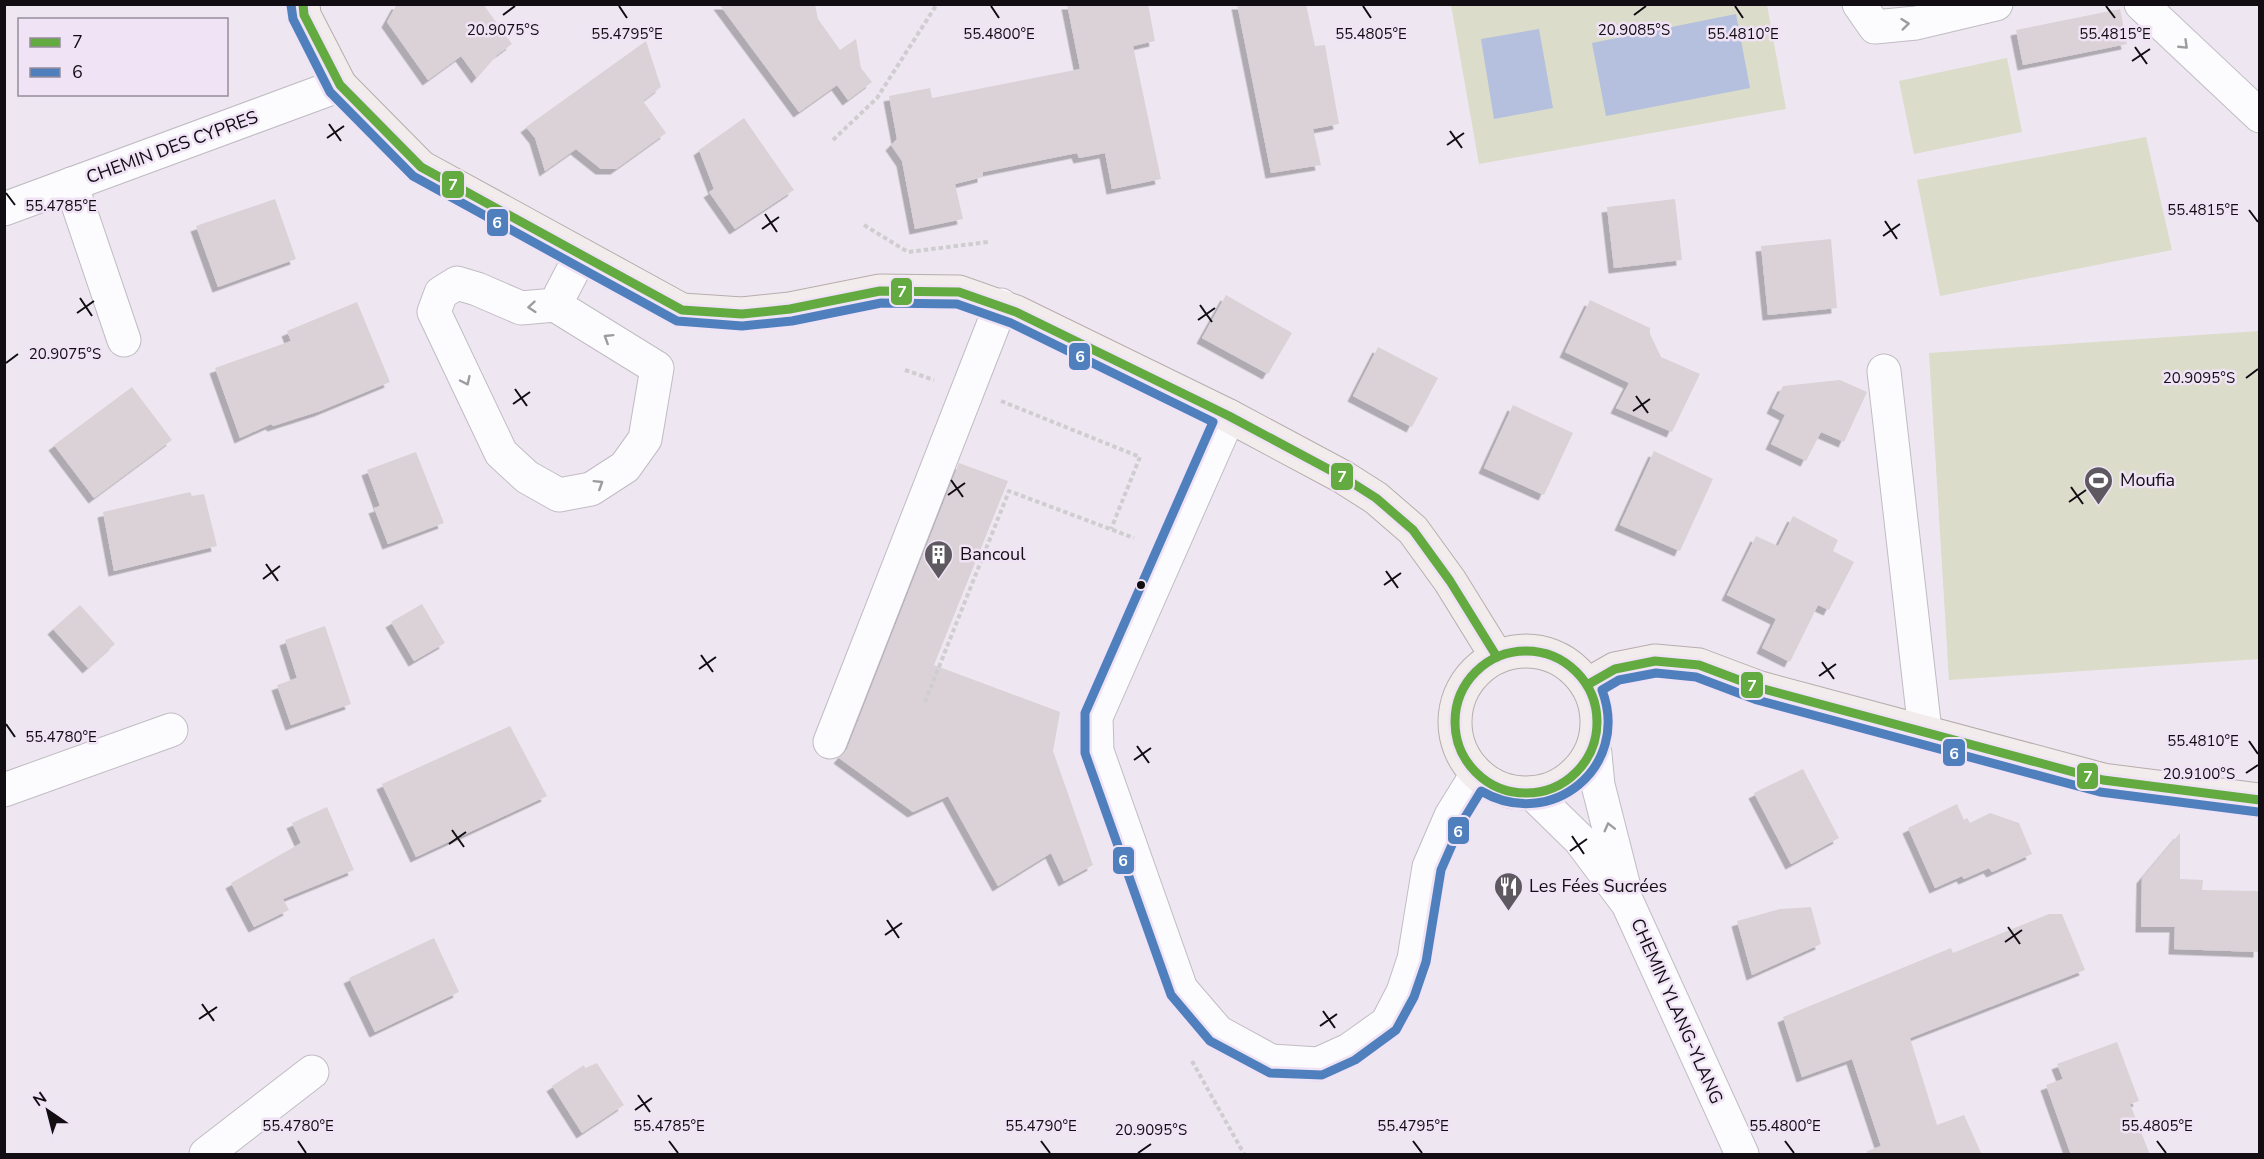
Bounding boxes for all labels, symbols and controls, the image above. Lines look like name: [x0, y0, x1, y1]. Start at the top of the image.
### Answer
legend: [18, 18, 228, 96]
one-way arrow: [1901, 18, 1910, 31]
text: 20.9075°S: [467, 20, 539, 40]
text: 20.9085°S: [1598, 20, 1670, 40]
text: 55.4795°E: [591, 24, 663, 44]
text: 55.4800°E: [963, 24, 1035, 44]
text: 55.4805°E: [1335, 24, 1407, 44]
text: 55.4810°E: [1707, 24, 1779, 44]
text: 55.4815°E: [2079, 24, 2151, 44]
text: 7: [72, 30, 83, 54]
one-way arrow: [2177, 37, 2188, 48]
text: 6: [72, 60, 83, 84]
street label: CHEMIN DES CYPRES: [83, 105, 261, 189]
line badge: 7: [441, 170, 465, 199]
text: 7: [448, 174, 458, 196]
text: 55.4785°E: [25, 196, 97, 216]
text: 55.4815°E: [2167, 200, 2239, 220]
line badge: 6: [486, 208, 509, 237]
text: 6: [492, 212, 502, 234]
line badge: 7: [890, 277, 913, 306]
text: 7: [897, 281, 907, 303]
one-way arrow: [528, 300, 537, 313]
one-way arrow: [604, 333, 614, 345]
line badge: 6: [1068, 342, 1091, 371]
text: 20.9075°S: [29, 344, 101, 364]
text: 6: [1075, 346, 1085, 368]
text: 20.9095°S: [2163, 368, 2235, 388]
one-way arrow: [459, 374, 471, 385]
line badge: 7: [1330, 462, 1354, 491]
sports icon: Moufia: [2083, 464, 2115, 506]
text: 7: [1337, 466, 1347, 488]
place label: Moufia: [2120, 468, 2175, 492]
one-way arrow: [593, 479, 603, 491]
building icon: Bancoul: [923, 538, 955, 580]
place label: Bancoul: [960, 542, 1026, 566]
unlabelled marker: [1135, 579, 1147, 591]
line badge: 7: [1740, 671, 1764, 699]
text: 7: [1747, 675, 1757, 697]
text: 55.4780°E: [25, 727, 97, 747]
text: 55.4810°E: [2167, 731, 2239, 751]
line badge: 6: [1942, 738, 1966, 767]
text: 6: [1949, 743, 1959, 765]
line badge: 7: [2076, 762, 2099, 790]
text: 20.9100°S: [2163, 764, 2235, 784]
text: 7: [2083, 766, 2093, 788]
line badge: 6: [1447, 816, 1470, 845]
text: 6: [1453, 821, 1463, 843]
one-way arrow: [1604, 822, 1616, 833]
line badge: 6: [1112, 846, 1135, 875]
text: 6: [1118, 850, 1128, 872]
restaurant icon: Les Fées Sucrées: [1492, 870, 1524, 912]
place label: Les Fées Sucrées: [1529, 874, 1667, 898]
street label: CHEMIN YLANG-YLANG: [1625, 914, 1729, 1108]
north arrow: [18, 1081, 78, 1141]
text: N: [29, 1087, 51, 1112]
text: 55.4780°E: [262, 1116, 334, 1136]
text: 55.4785°E: [633, 1116, 705, 1136]
text: 55.4790°E: [1005, 1116, 1077, 1136]
text: 55.4795°E: [1377, 1116, 1449, 1136]
text: 55.4800°E: [1749, 1116, 1821, 1136]
text: 55.4805°E: [2121, 1116, 2193, 1136]
text: 20.9095°S: [1115, 1120, 1187, 1140]

